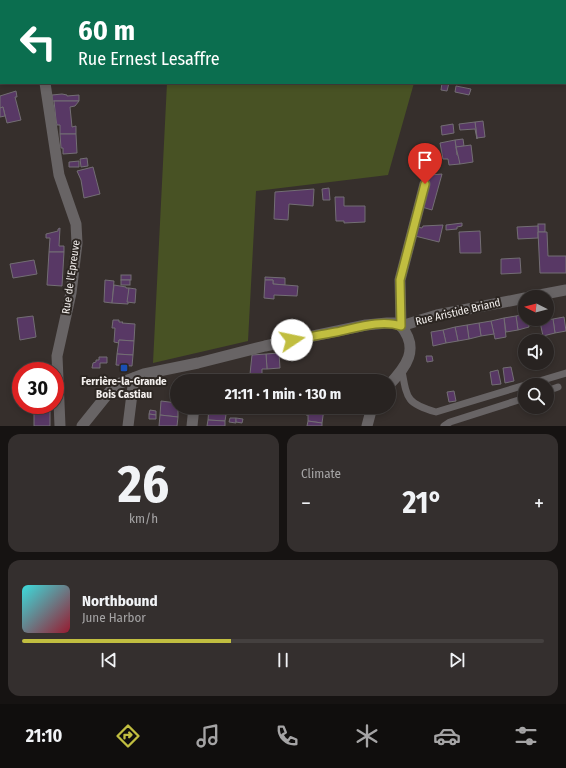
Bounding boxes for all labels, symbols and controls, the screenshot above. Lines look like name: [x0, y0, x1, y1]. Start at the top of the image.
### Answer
text: 60 m: [78, 14, 135, 47]
icon: left: [12, 16, 64, 68]
text: Rue Ernest Lesaffre: [78, 48, 220, 70]
pin: [408, 143, 442, 184]
icon: arrive: [414, 149, 436, 171]
street label: Rue de l'Epreuve: [59, 239, 83, 315]
north arrow: [518, 290, 554, 326]
map controls: [518, 290, 554, 414]
street label: Rue Aristide Briand: [414, 296, 502, 328]
position arrow: [271, 319, 313, 361]
button: sound: [518, 334, 554, 370]
speed limit sign: 30: [12, 362, 64, 414]
marker: Ferrière-la-Grande Bois Castiau: [119, 363, 129, 373]
place label: Ferrière-la-Grande Bois Castiau: [81, 375, 167, 401]
button: search: [518, 378, 554, 414]
text: 21:11 · 1 min · 130 m: [225, 385, 341, 403]
text: 26: [118, 453, 169, 516]
text: Climate: [301, 466, 341, 481]
text: 21°: [402, 485, 443, 521]
text: −: [301, 490, 311, 517]
text: +: [534, 490, 544, 517]
text: km/h: [129, 511, 158, 526]
text: Northbound: [82, 592, 158, 610]
text: June Harbor: [82, 610, 146, 625]
icon: previous: [98, 649, 120, 671]
icon: pause: [272, 649, 294, 671]
icon: next: [446, 649, 468, 671]
icon: directions: [114, 722, 142, 750]
icon: music: [194, 722, 222, 750]
icon: phone: [273, 722, 301, 750]
icon: climate: [353, 722, 381, 750]
icon: car: [433, 722, 461, 750]
icon: filters: [512, 722, 540, 750]
text: 21:10: [26, 725, 62, 747]

